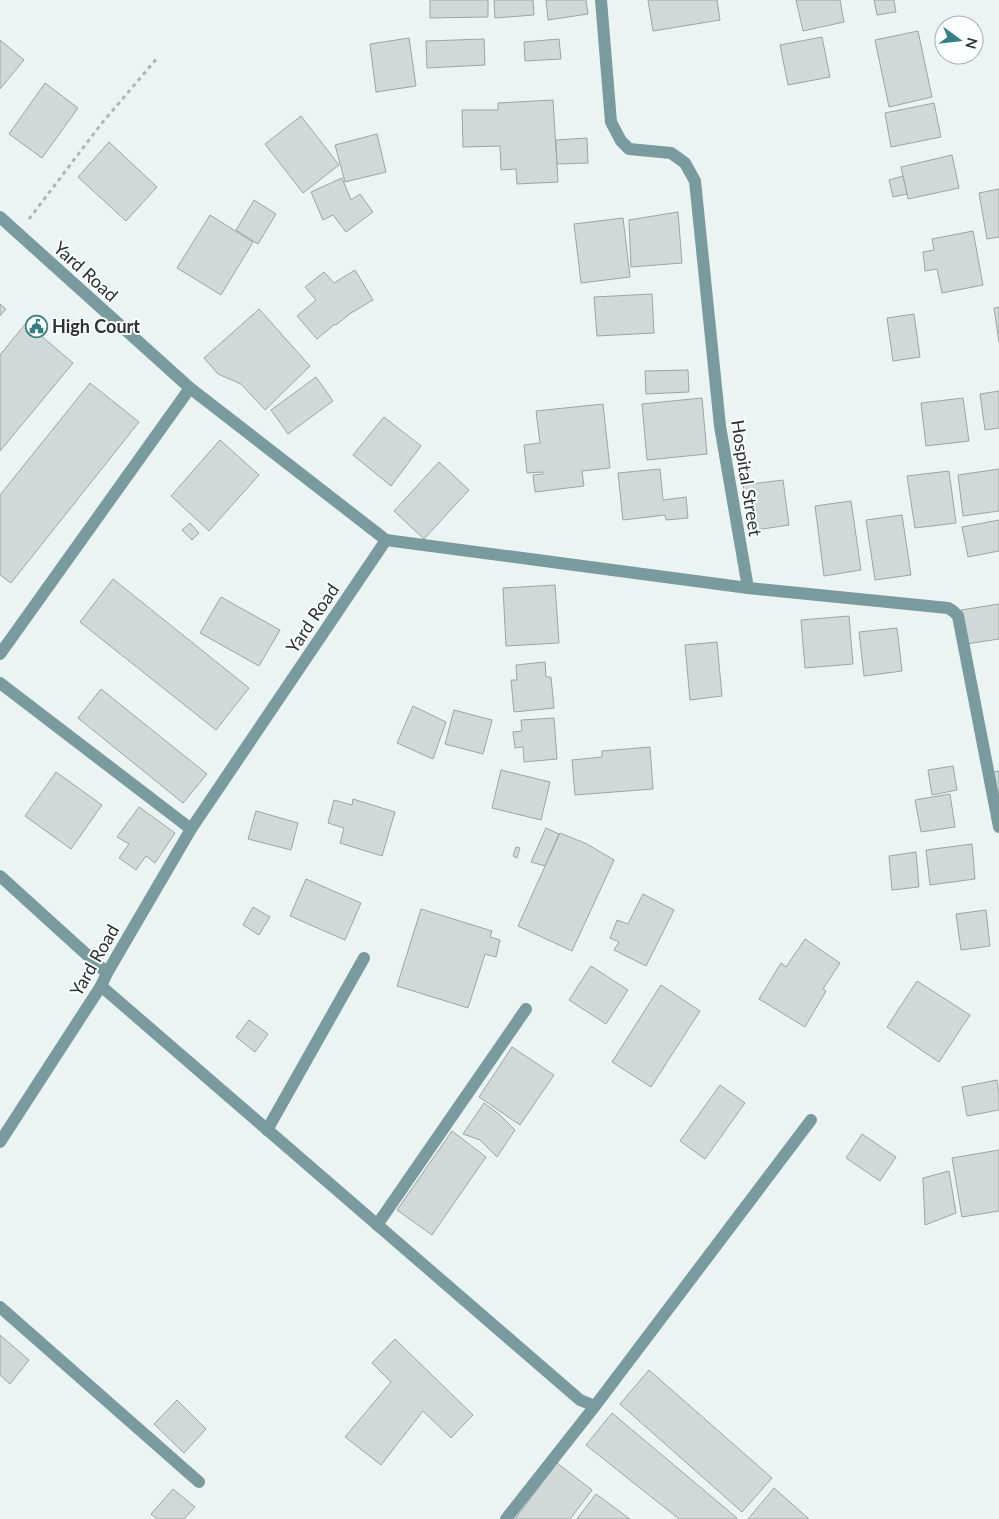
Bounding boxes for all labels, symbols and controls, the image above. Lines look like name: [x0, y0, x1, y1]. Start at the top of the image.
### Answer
north arrow: [934, 15, 984, 65]
text: N: [962, 36, 982, 51]
street label: Yard Road: [49, 236, 123, 306]
public building icon: High Court: [24, 314, 48, 338]
place label: High Court: [52, 315, 140, 337]
street label: Hospital Street: [727, 418, 767, 538]
street label: Yard Road: [281, 579, 343, 657]
street label: Yard Road: [65, 920, 123, 1000]

